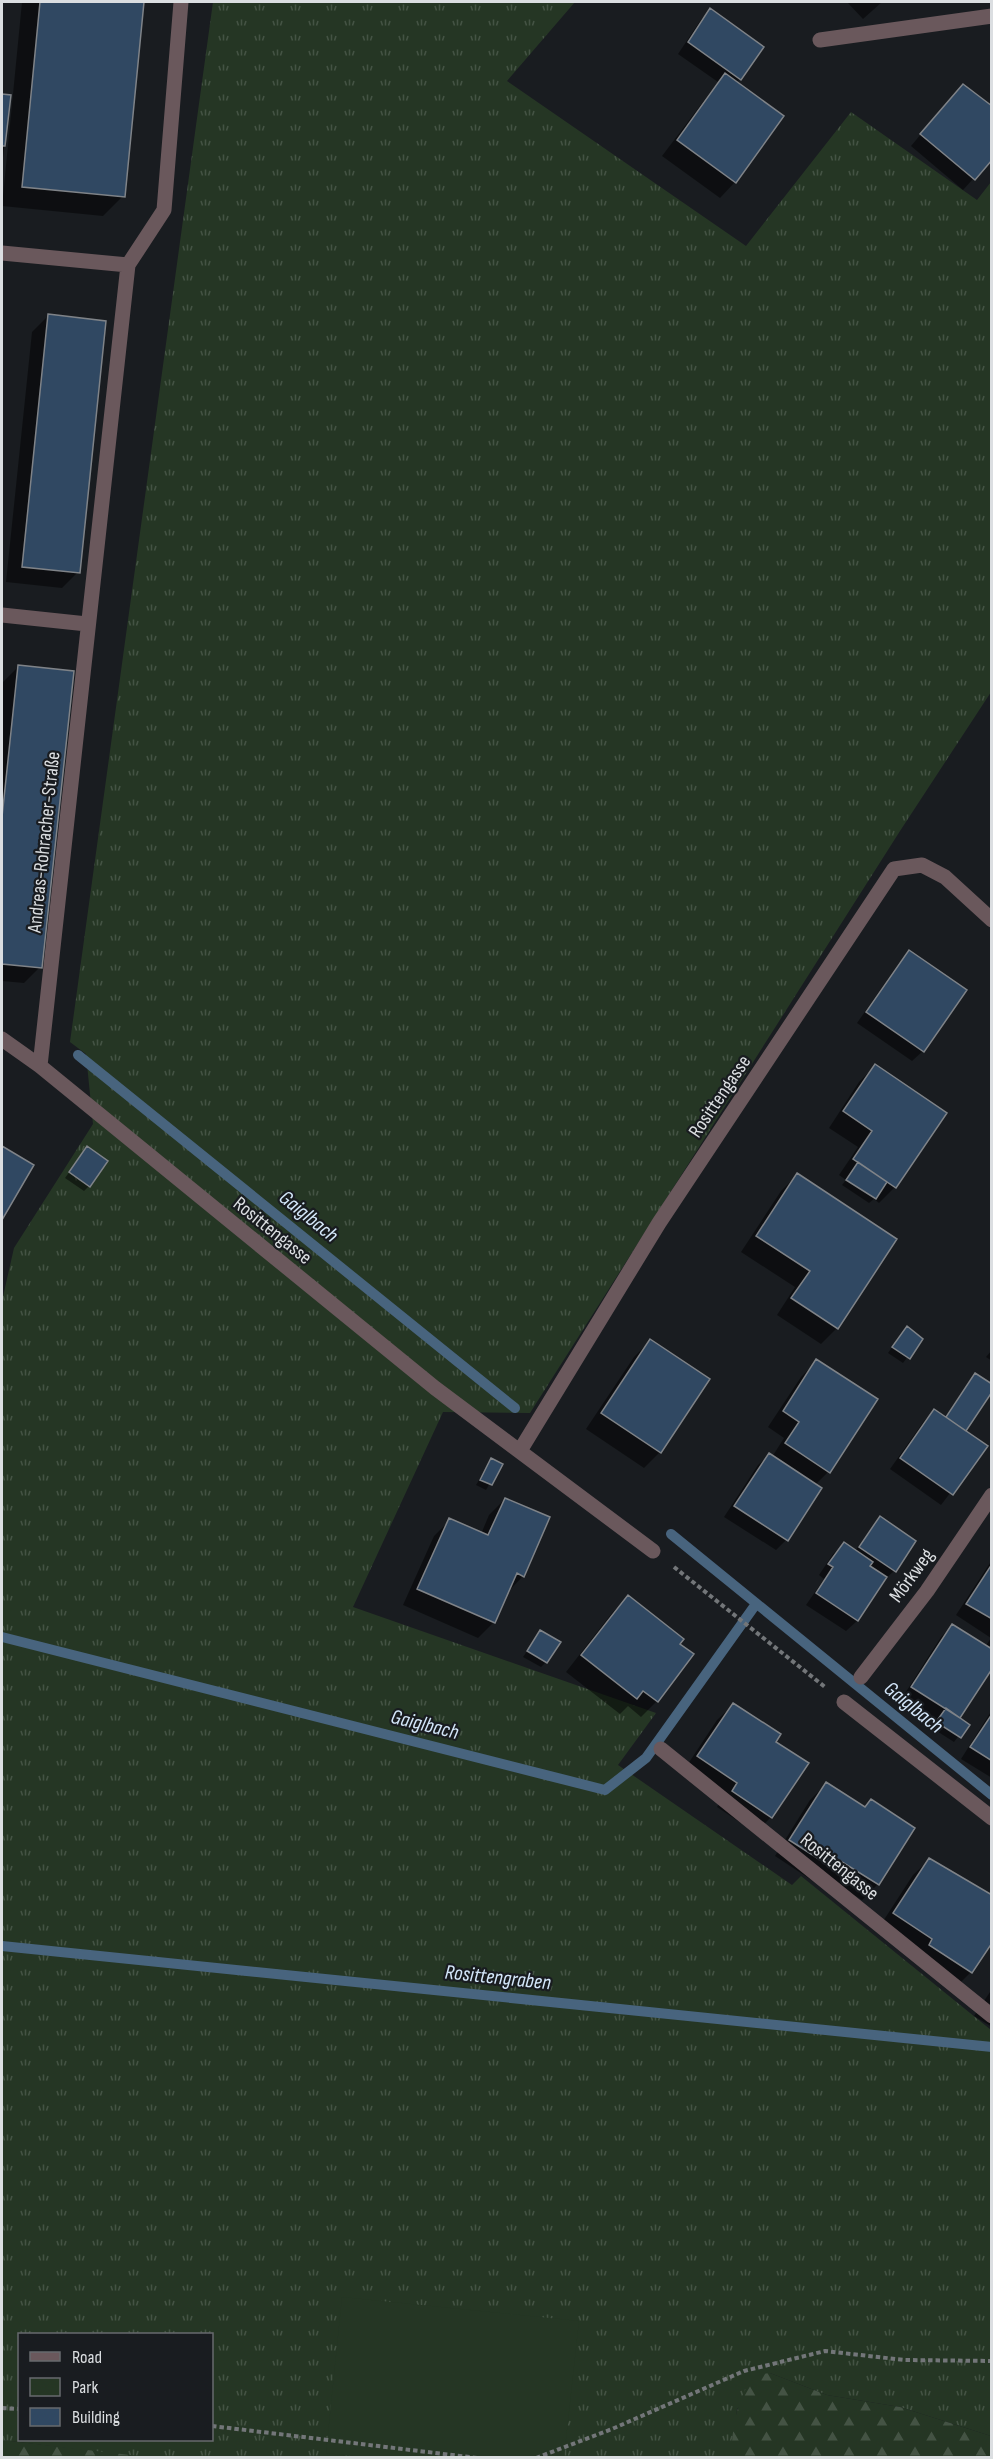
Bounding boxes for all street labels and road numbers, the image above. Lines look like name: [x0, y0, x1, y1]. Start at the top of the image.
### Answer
street label: Andreas-Rohracher-Straße: [22, 750, 65, 935]
street label: Rosittengasse: [683, 1051, 756, 1142]
street label: Rosittengasse: [228, 1192, 317, 1270]
street label: Mörkweg: [884, 1544, 939, 1607]
street label: Rosittengasse: [795, 1828, 884, 1906]

